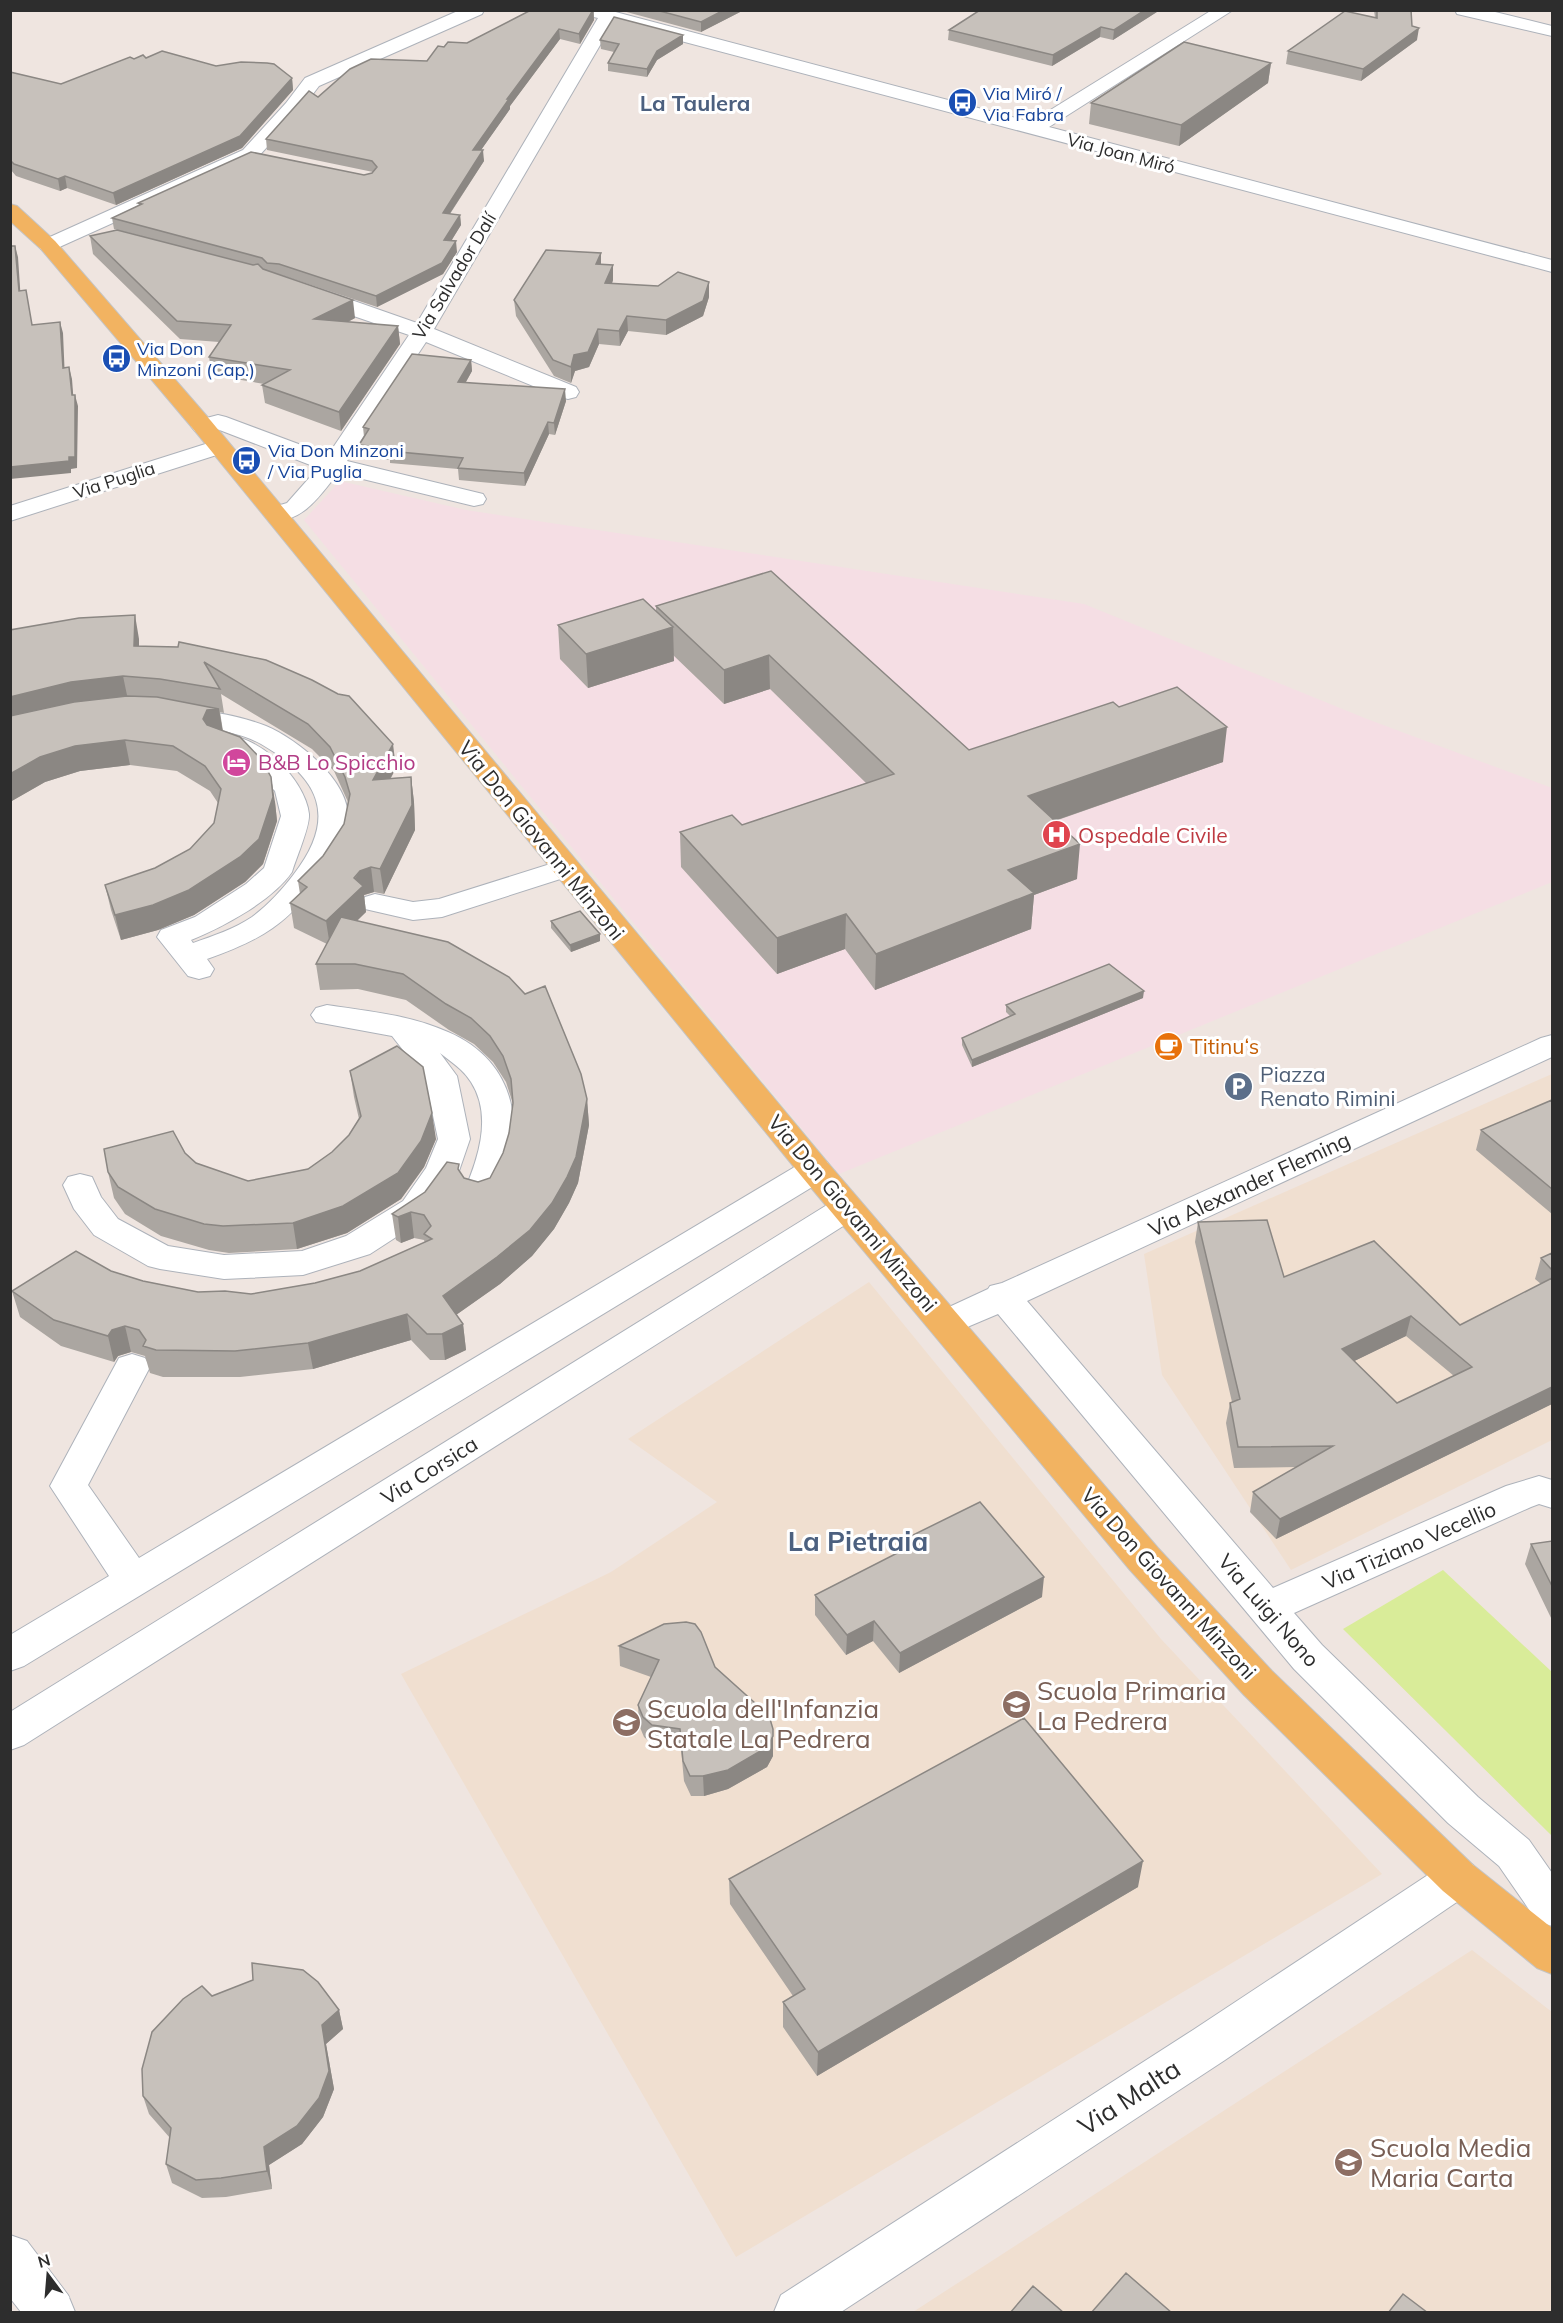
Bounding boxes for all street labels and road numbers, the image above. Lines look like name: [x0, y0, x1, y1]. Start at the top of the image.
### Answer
street label: Via Joan Miró: [1064, 128, 1178, 178]
street label: Via Salvador Dalí: [407, 207, 502, 344]
street label: Via Puglia: [70, 456, 158, 504]
street label: Via Don Giovanni Minzoni: [453, 735, 631, 945]
street label: Via Don Giovanni Minzoni: [763, 1109, 943, 1317]
street label: Via Alexander Fleming: [1144, 1126, 1354, 1242]
street label: Via Corsica: [376, 1430, 482, 1510]
street label: Via Don Giovanni Minzoni: [1076, 1482, 1262, 1684]
street label: Via Tiziano Vecellio: [1318, 1495, 1500, 1595]
street label: Via Luigi Nono: [1213, 1548, 1325, 1672]
street label: Via Malta: [1072, 2052, 1186, 2142]

